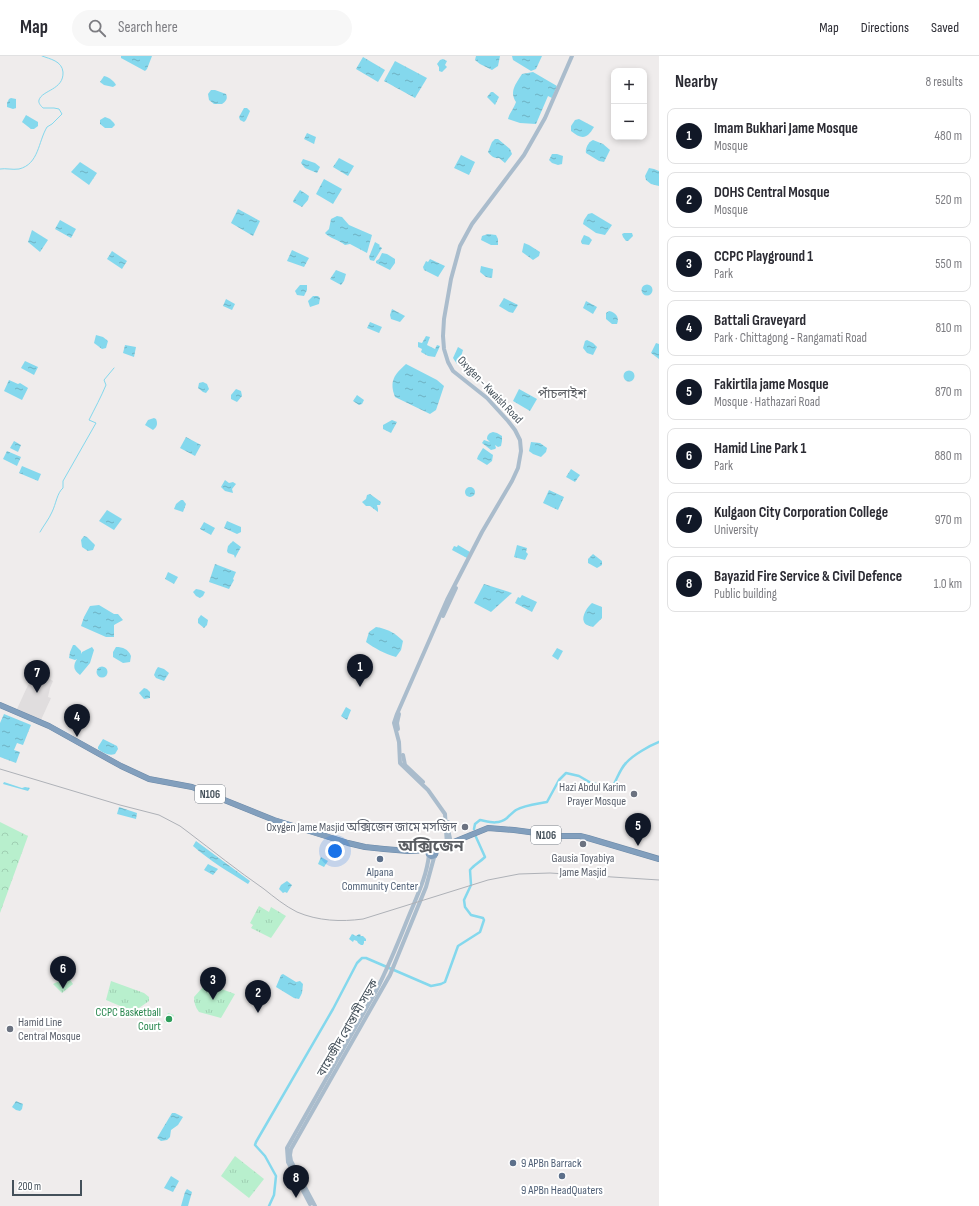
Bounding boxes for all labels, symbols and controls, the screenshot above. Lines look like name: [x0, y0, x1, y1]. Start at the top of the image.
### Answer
search box: [72, 10, 352, 46]
text: Map: [20, 16, 48, 39]
icon: search: [86, 17, 108, 39]
text: Search here: [118, 18, 178, 37]
text: Map: [819, 19, 839, 36]
text: Directions: [861, 19, 909, 36]
text: Saved: [931, 19, 959, 36]
map controls: [611, 68, 647, 140]
button: +: [611, 68, 647, 104]
text: Nearby: [675, 72, 718, 92]
text: 8 results: [925, 74, 963, 90]
button: −: [611, 104, 647, 140]
text: Imam Bukhari Jame Mosque: [714, 119, 858, 138]
text: 1: [686, 128, 692, 144]
text: 480 m: [935, 128, 962, 144]
text: Mosque: [714, 138, 748, 154]
text: DOHS Central Mosque: [714, 183, 830, 202]
text: 2: [686, 192, 692, 208]
text: 520 m: [935, 192, 962, 208]
text: Mosque: [714, 202, 748, 218]
text: CCPC Playground 1: [714, 247, 813, 266]
text: 3: [686, 256, 692, 272]
text: 550 m: [935, 256, 962, 272]
text: Park: [714, 266, 733, 282]
text: Battali Graveyard: [714, 311, 806, 330]
text: 4: [686, 320, 692, 336]
text: 810 m: [936, 320, 962, 336]
text: Park · Chittagong - Rangamati Road: [714, 330, 867, 346]
street label: Oxygen - Kwaish Road: [454, 353, 526, 427]
text: Fakirtila jame Mosque: [714, 375, 829, 394]
text: 5: [686, 384, 692, 400]
text: 870 m: [935, 384, 962, 400]
district label: পাঁচলাইশ: [538, 386, 586, 402]
text: Mosque · Hathazari Road: [714, 394, 820, 410]
text: Hamid Line Park 1: [714, 439, 806, 458]
text: 6: [686, 448, 692, 464]
text: 880 m: [934, 448, 962, 464]
text: Park: [714, 458, 733, 474]
text: Kulgaon City Corporation College: [714, 503, 888, 522]
text: 7: [686, 512, 692, 528]
text: 970 m: [935, 512, 962, 528]
text: University: [714, 522, 758, 538]
text: Bayazid Fire Service & Civil Defence: [714, 567, 902, 586]
text: 8: [686, 576, 692, 592]
text: 1.0 km: [934, 576, 962, 592]
text: Public building: [714, 586, 777, 602]
pin: 1: [347, 654, 373, 687]
pin: 7: [24, 660, 50, 693]
pin: 4: [64, 704, 90, 737]
place label: Hazi Abdul Karim Prayer Mosque: [559, 780, 626, 809]
road number: N106: [195, 785, 225, 803]
marker: Hazi Abdul Karim Prayer Mosque: [629, 789, 639, 799]
pin: 5: [625, 813, 651, 846]
place label: Oxygen Jame Masjid অক্সিজেন জামে মসজিদ: [266, 819, 457, 835]
marker: Oxygen Jame Masjid অক্সিজেন জামে মসজিদ: [460, 822, 470, 832]
road number: N106: [531, 826, 561, 844]
district label: অক্সিজেন: [397, 837, 465, 856]
marker: Gausia Toyabiya Jame Masjid: [578, 839, 588, 849]
your location: [325, 841, 345, 861]
place label: Gausia Toyabiya Jame Masjid: [552, 851, 615, 880]
marker: Alpana Community Center: [375, 854, 385, 864]
place label: Alpana Community Center: [342, 865, 419, 894]
pin: 6: [50, 956, 76, 989]
pin: 3: [200, 967, 226, 1000]
street label: বায়েজীদ বোস্তামী সড়ক: [313, 976, 382, 1080]
pin: 2: [245, 980, 271, 1013]
place label: CCPC Basketball Court: [95, 1005, 161, 1034]
marker: CCPC Basketball Court: [164, 1014, 174, 1024]
place label: Hamid Line Central Mosque: [18, 1015, 81, 1044]
marker: Hamid Line Central Mosque: [5, 1024, 15, 1034]
place label: 9 APBn Barrack: [521, 1156, 582, 1171]
marker: 9 APBn Barrack: [508, 1158, 518, 1168]
pin: 8: [283, 1165, 309, 1198]
marker: 9 APBn HeadQuaters: [557, 1171, 567, 1181]
scale bar: [12, 1178, 82, 1197]
text: 200 m: [18, 1180, 41, 1193]
place label: 9 APBn HeadQuaters: [521, 1183, 603, 1198]

